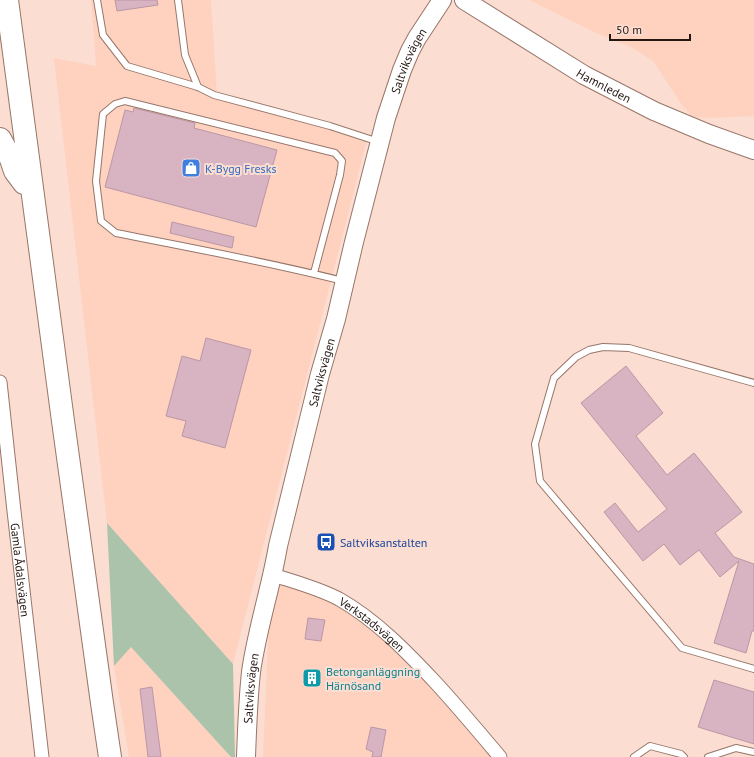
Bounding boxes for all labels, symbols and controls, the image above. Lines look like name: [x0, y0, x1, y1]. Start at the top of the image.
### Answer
scale bar: [610, 16, 690, 42]
text: 50 m: [616, 22, 642, 37]
street label: Saltviksvägen: [387, 25, 429, 96]
street label: Hamnleden: [574, 65, 634, 105]
shop icon: K-Bygg Fresks: [180, 157, 202, 179]
place label: K-Bygg Fresks: [205, 161, 276, 176]
street label: Saltviksvägen: [305, 336, 338, 408]
street label: Gamla Ådalsvägen: [8, 522, 33, 618]
bus stop icon: Saltviksanstalten: [315, 531, 337, 553]
place label: Saltviksanstalten: [340, 535, 427, 550]
street label: Verkstadsvägen: [336, 593, 408, 654]
street label: Saltviksvägen: [240, 652, 262, 724]
place label: Betonganläggning Härnösand: [326, 664, 420, 693]
building icon: Betonganläggning Härnösand: [301, 667, 323, 689]

